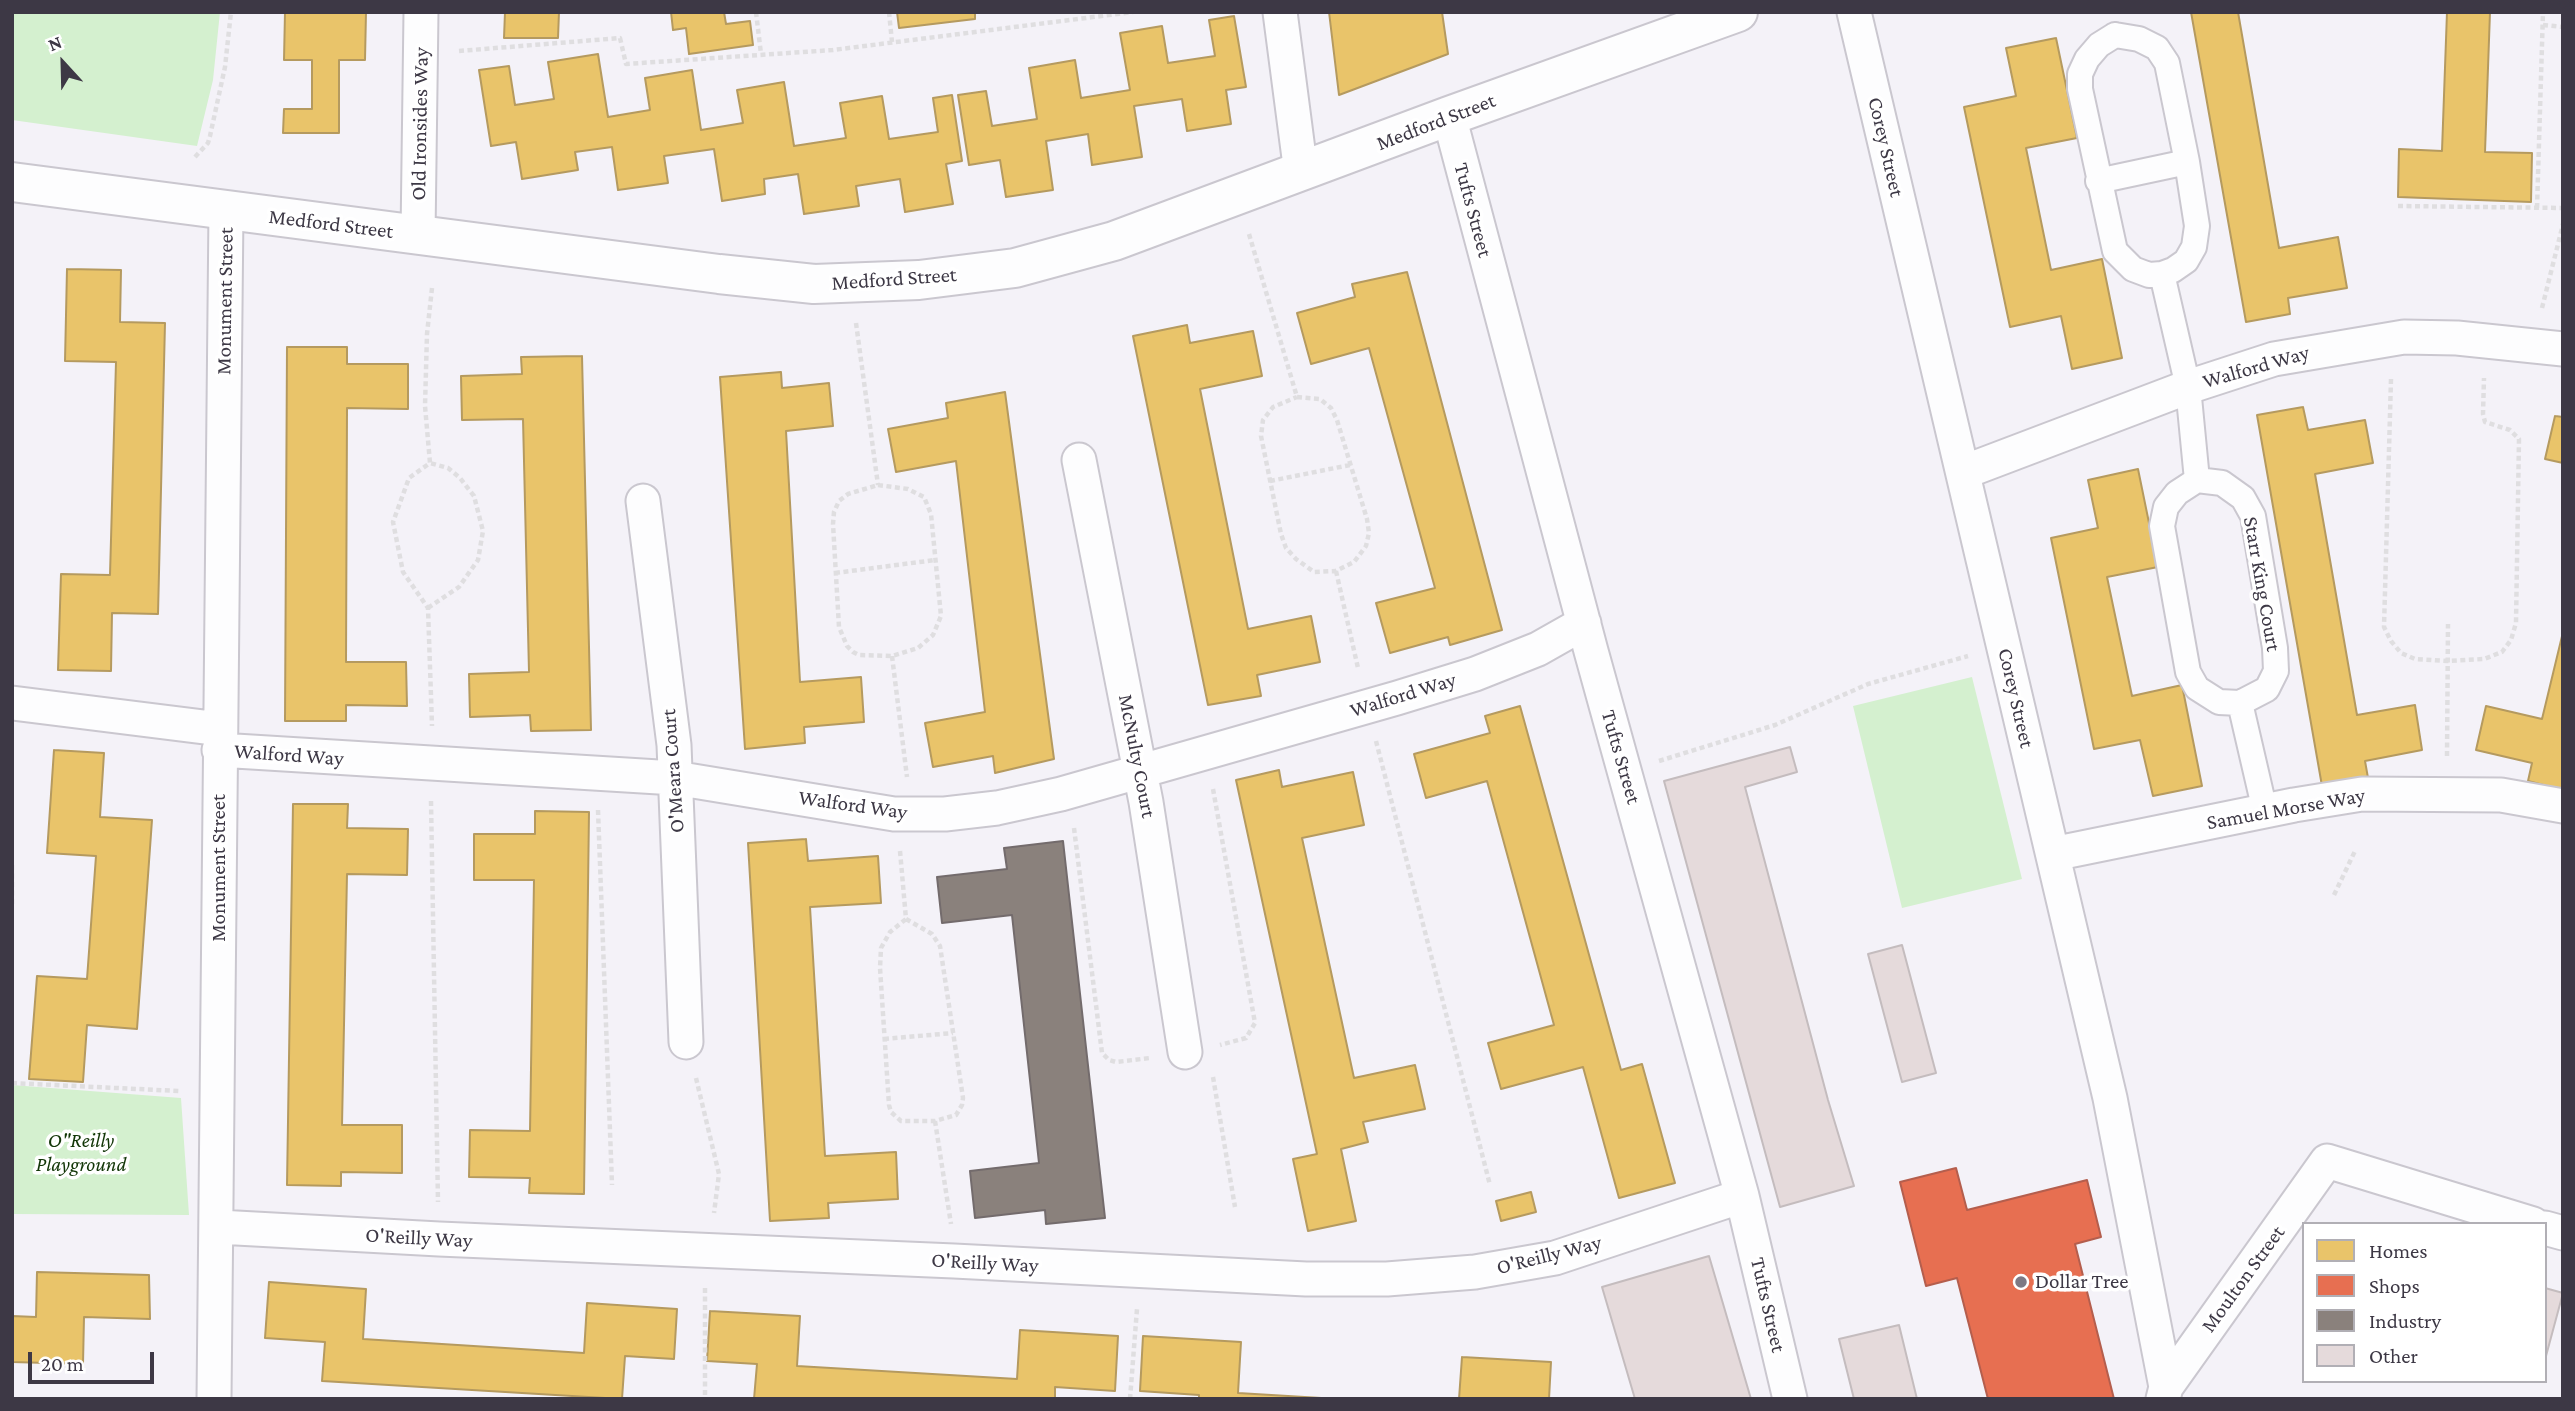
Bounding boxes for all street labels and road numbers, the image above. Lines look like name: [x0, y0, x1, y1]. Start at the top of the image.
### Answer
street label: Old Ironsides Way: [406, 47, 434, 201]
street label: Medford Street: [1373, 88, 1499, 156]
street label: Corey Street: [1862, 95, 1910, 199]
street label: Tufts Street: [1448, 160, 1498, 260]
street label: Medford Street: [267, 204, 395, 244]
street label: Monument Street: [211, 227, 239, 375]
street label: Medford Street: [831, 262, 957, 296]
street label: Walford Way: [2200, 340, 2312, 394]
street label: Starr King Court: [2238, 515, 2286, 653]
street label: Corey Street: [1992, 646, 2040, 750]
street label: Walford Way: [1347, 667, 1459, 723]
street label: McNulty Court: [1113, 692, 1161, 820]
street label: Tufts Street: [1596, 707, 1646, 807]
street label: O'Meara Court: [656, 708, 690, 834]
street label: Walford Way: [233, 739, 345, 771]
street label: Samuel Morse Way: [2205, 783, 2367, 835]
street label: Walford Way: [797, 785, 909, 825]
street label: Monument Street: [206, 794, 232, 942]
street label: Moulton Street: [2196, 1221, 2290, 1337]
street label: O'Reilly Way: [365, 1223, 473, 1253]
street label: O'Reilly Way: [1494, 1230, 1604, 1280]
street label: O'Reilly Way: [931, 1248, 1039, 1278]
street label: Tufts Street: [1745, 1255, 1791, 1355]

